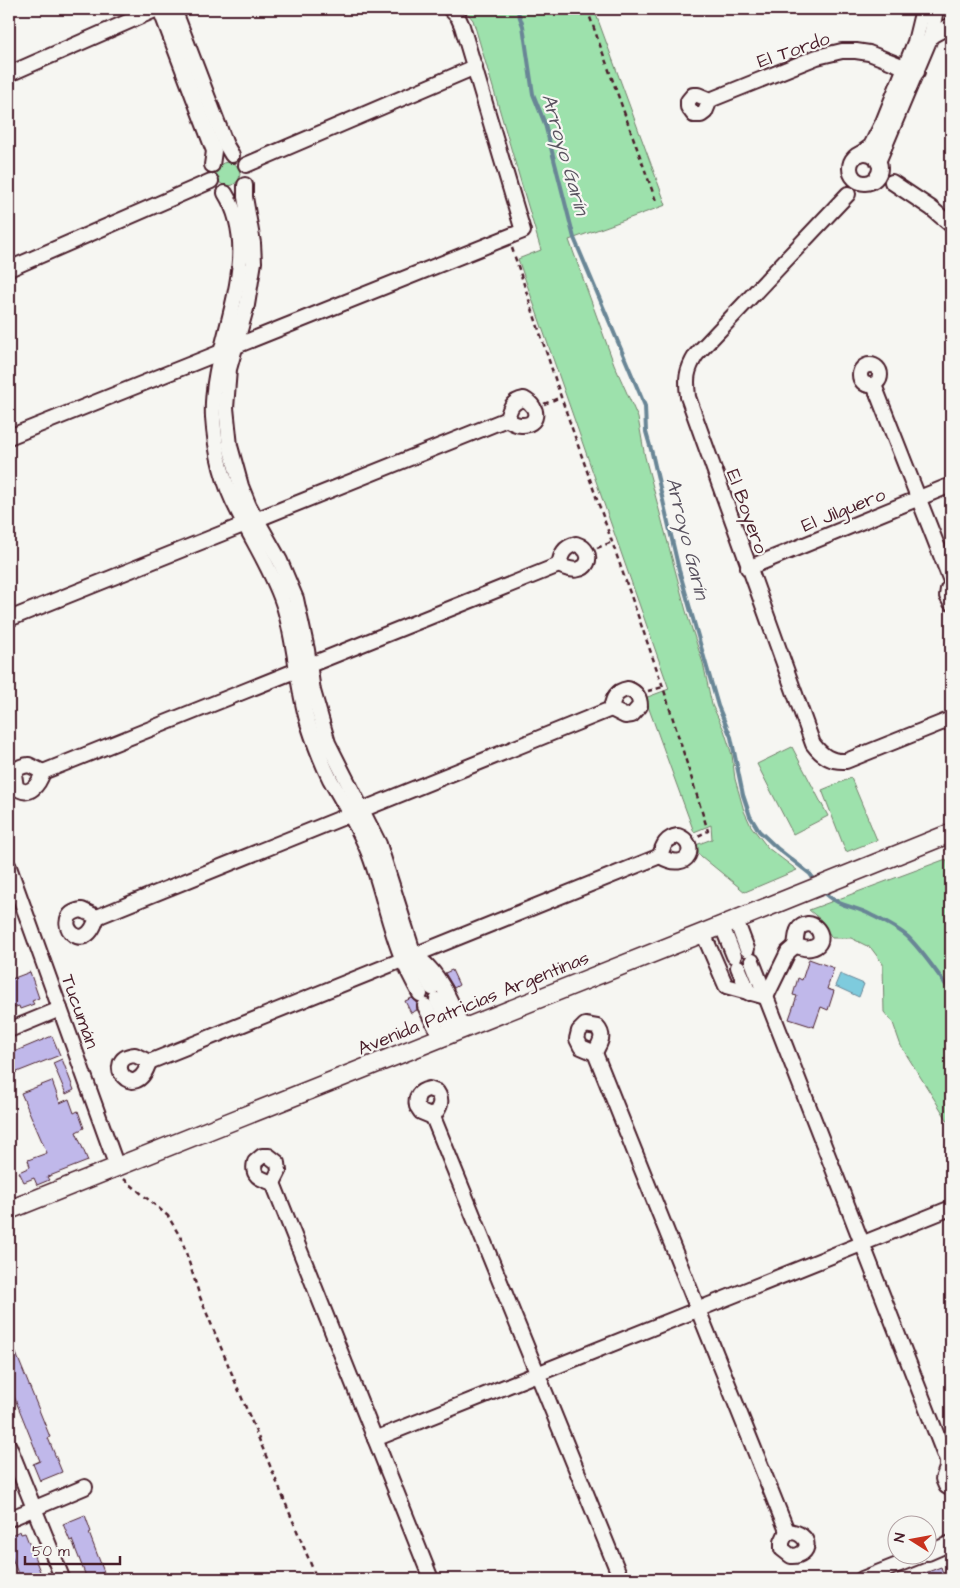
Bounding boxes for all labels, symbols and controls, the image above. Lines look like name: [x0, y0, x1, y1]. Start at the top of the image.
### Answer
street label: El Tordo: [754, 25, 834, 75]
water label: Arroyo Garín: [533, 91, 596, 220]
street label: El Boyero: [718, 466, 774, 558]
water label: Arroyo Garín: [657, 474, 716, 604]
street label: El Jilguero: [797, 481, 890, 540]
street label: Avenida Patricias Argentinas: [354, 944, 594, 1063]
street label: Tucumán: [54, 971, 105, 1052]
north arrow: [888, 1516, 938, 1566]
text: N: [890, 1531, 911, 1544]
scale bar: [25, 1533, 120, 1565]
text: 50 m: [32, 1541, 70, 1562]

